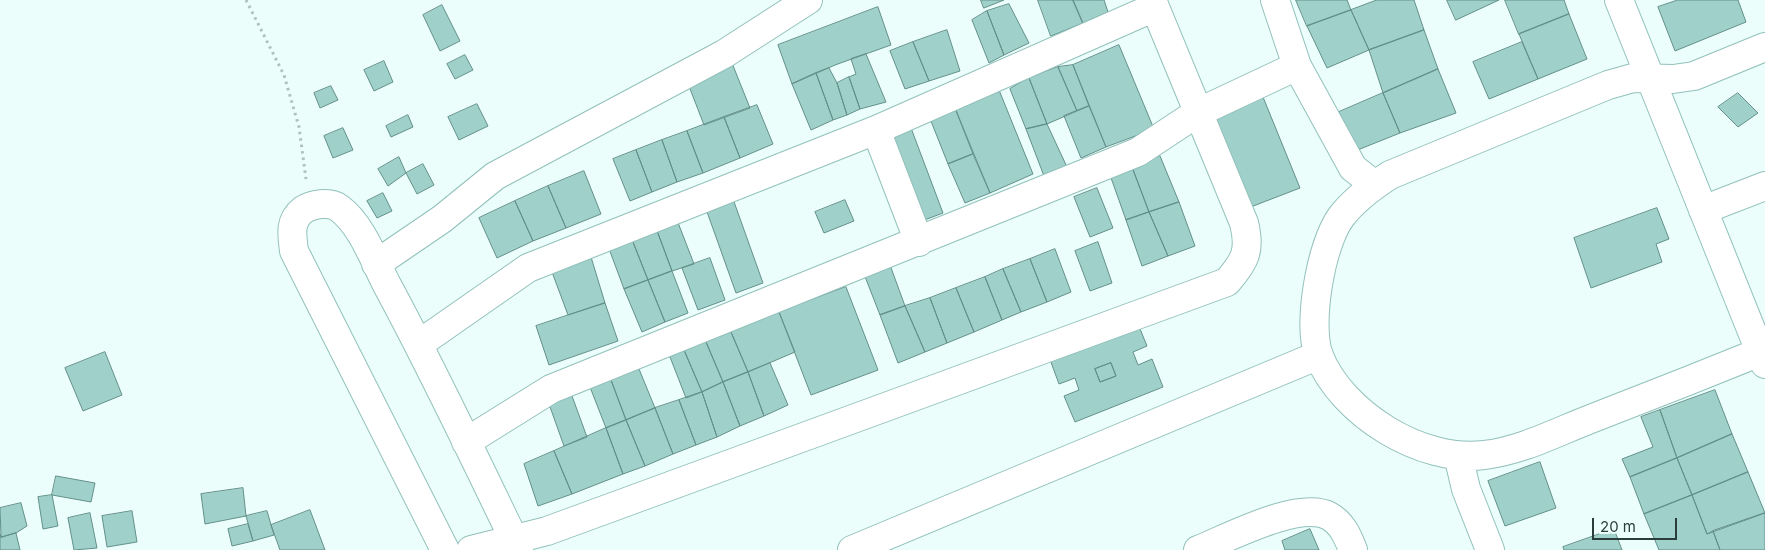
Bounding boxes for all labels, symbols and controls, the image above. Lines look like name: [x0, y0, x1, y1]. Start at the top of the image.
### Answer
scale bar: [1595, 508, 1680, 540]
text: 20 m: [1600, 517, 1636, 536]

